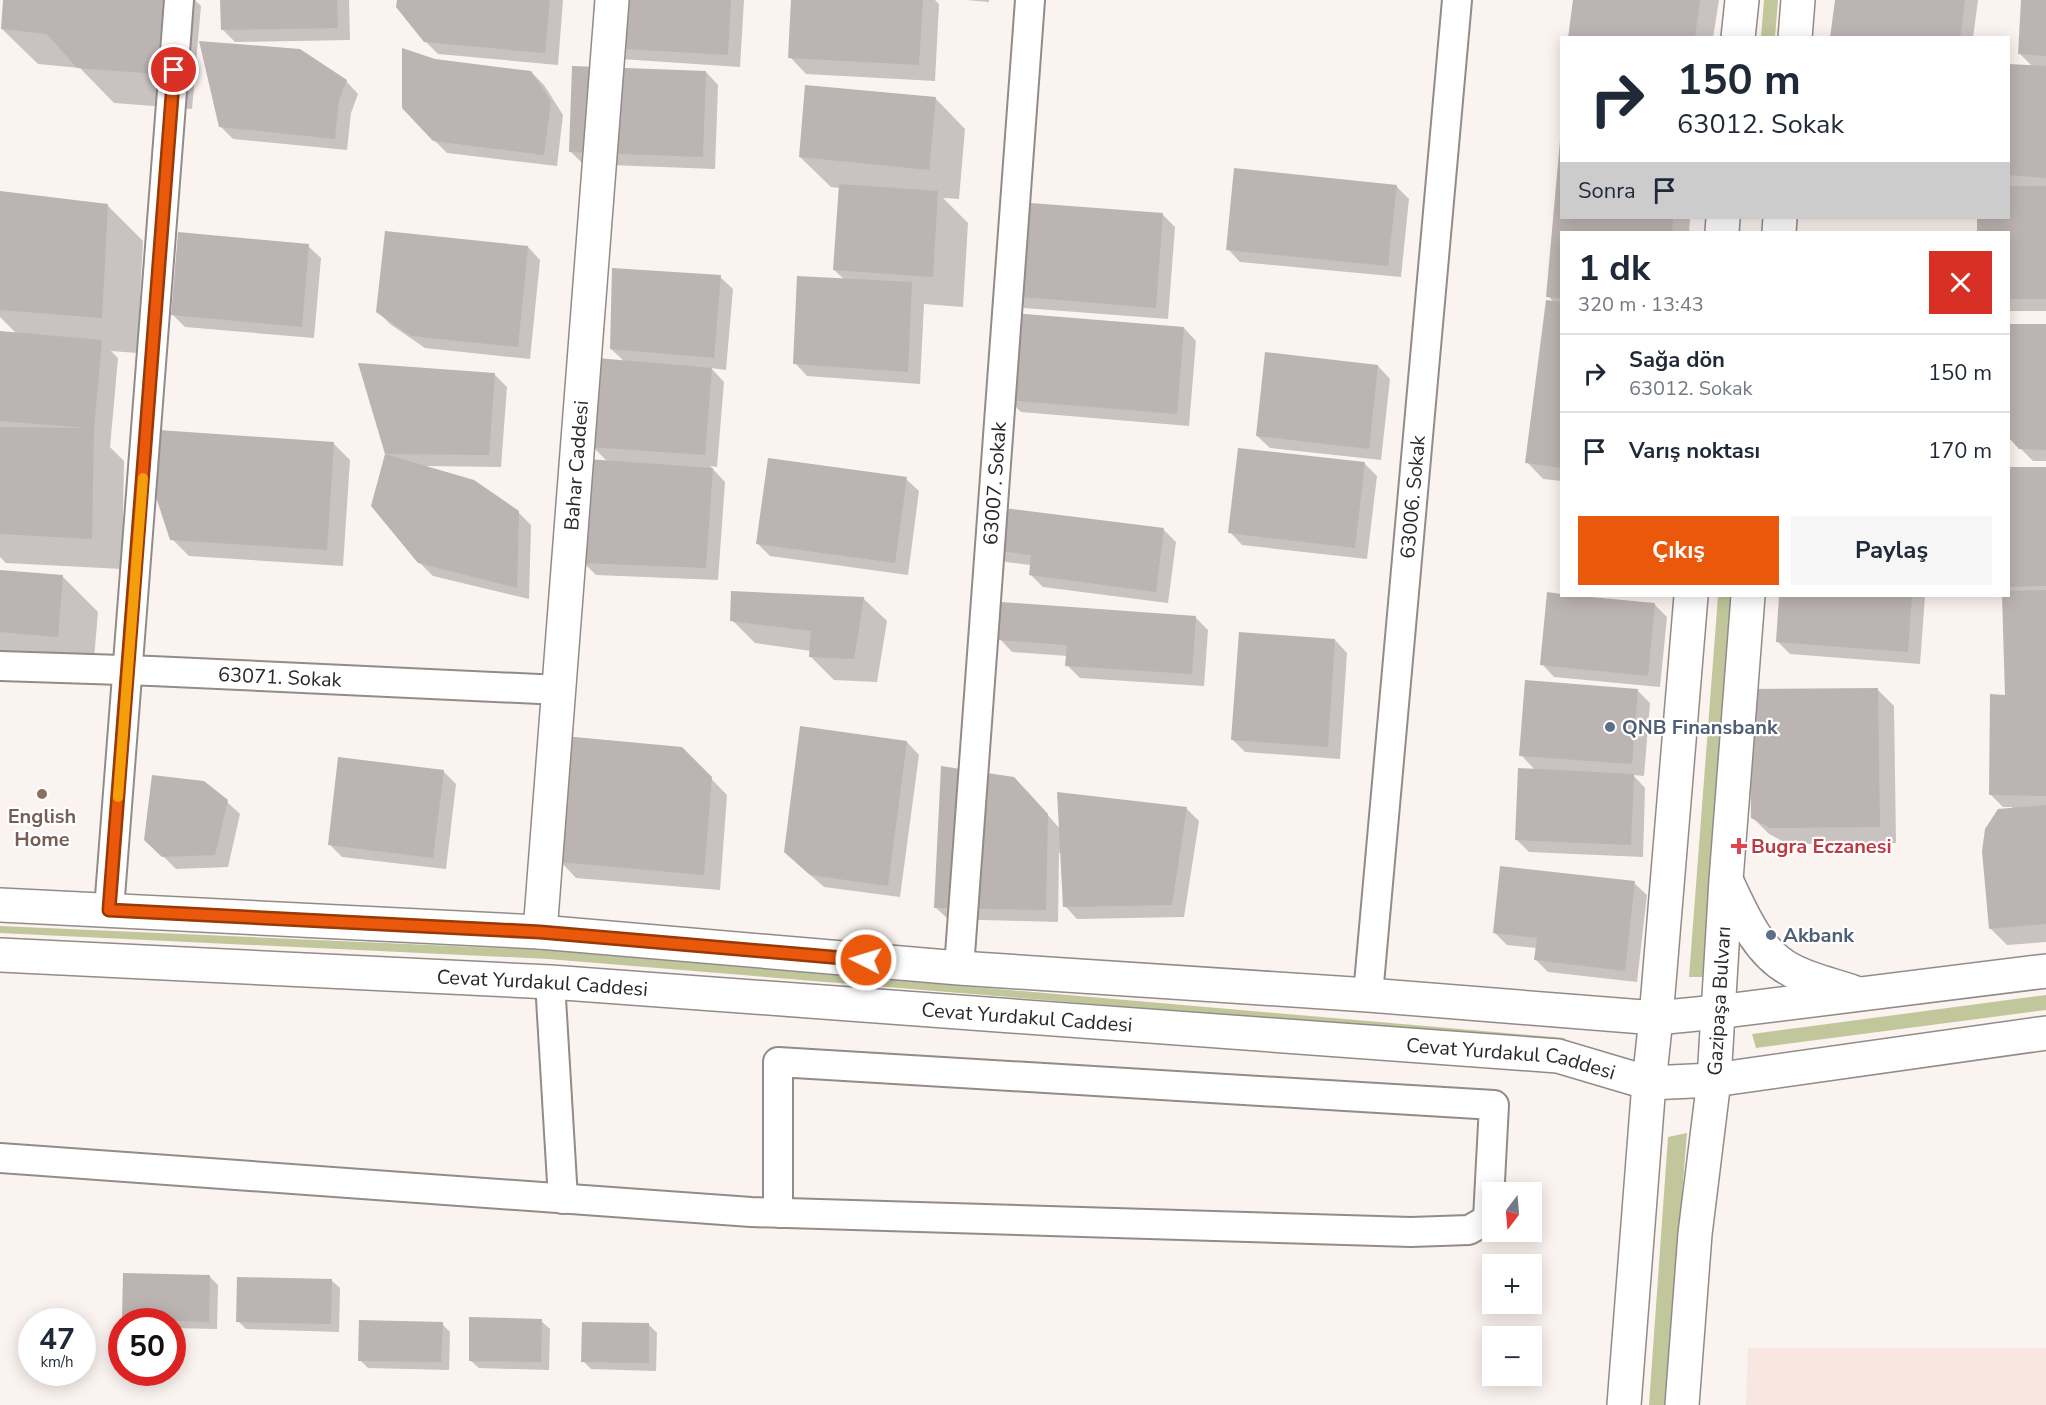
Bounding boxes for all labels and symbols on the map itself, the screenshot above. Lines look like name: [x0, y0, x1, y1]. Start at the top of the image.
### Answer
pin: [148, 44, 199, 95]
street label: Bahar Caddesi: [558, 399, 595, 531]
street label: 63007. Sokak: [977, 420, 1013, 546]
street label: 63006. Sokak: [1394, 433, 1432, 560]
street label: 63071. Sokak: [217, 661, 343, 693]
place label: QNB Finansbank: [1622, 714, 1779, 741]
marker: QNB Finansbank: [1603, 720, 1617, 734]
marker: English Home: [35, 787, 49, 801]
place label: English Home: [8, 803, 76, 853]
place label: Bugra Eczanesi: [1751, 833, 1892, 860]
marker: Bugra Eczanesi: [1732, 839, 1746, 853]
place label: Akbank: [1783, 922, 1855, 949]
street label: Gazipaşa Bulvarı: [1701, 925, 1737, 1076]
position arrow: [834, 928, 898, 992]
marker: Akbank: [1764, 928, 1778, 942]
street label: Cevat Yurdakul Caddesi: [436, 963, 649, 1003]
street label: Cevat Yurdakul Caddesi: [921, 996, 1134, 1038]
street label: Cevat Yurdakul Caddesi: [1405, 1031, 1619, 1086]
north arrow: [1482, 1182, 1542, 1242]
speed limit sign: 50: [108, 1308, 186, 1386]

